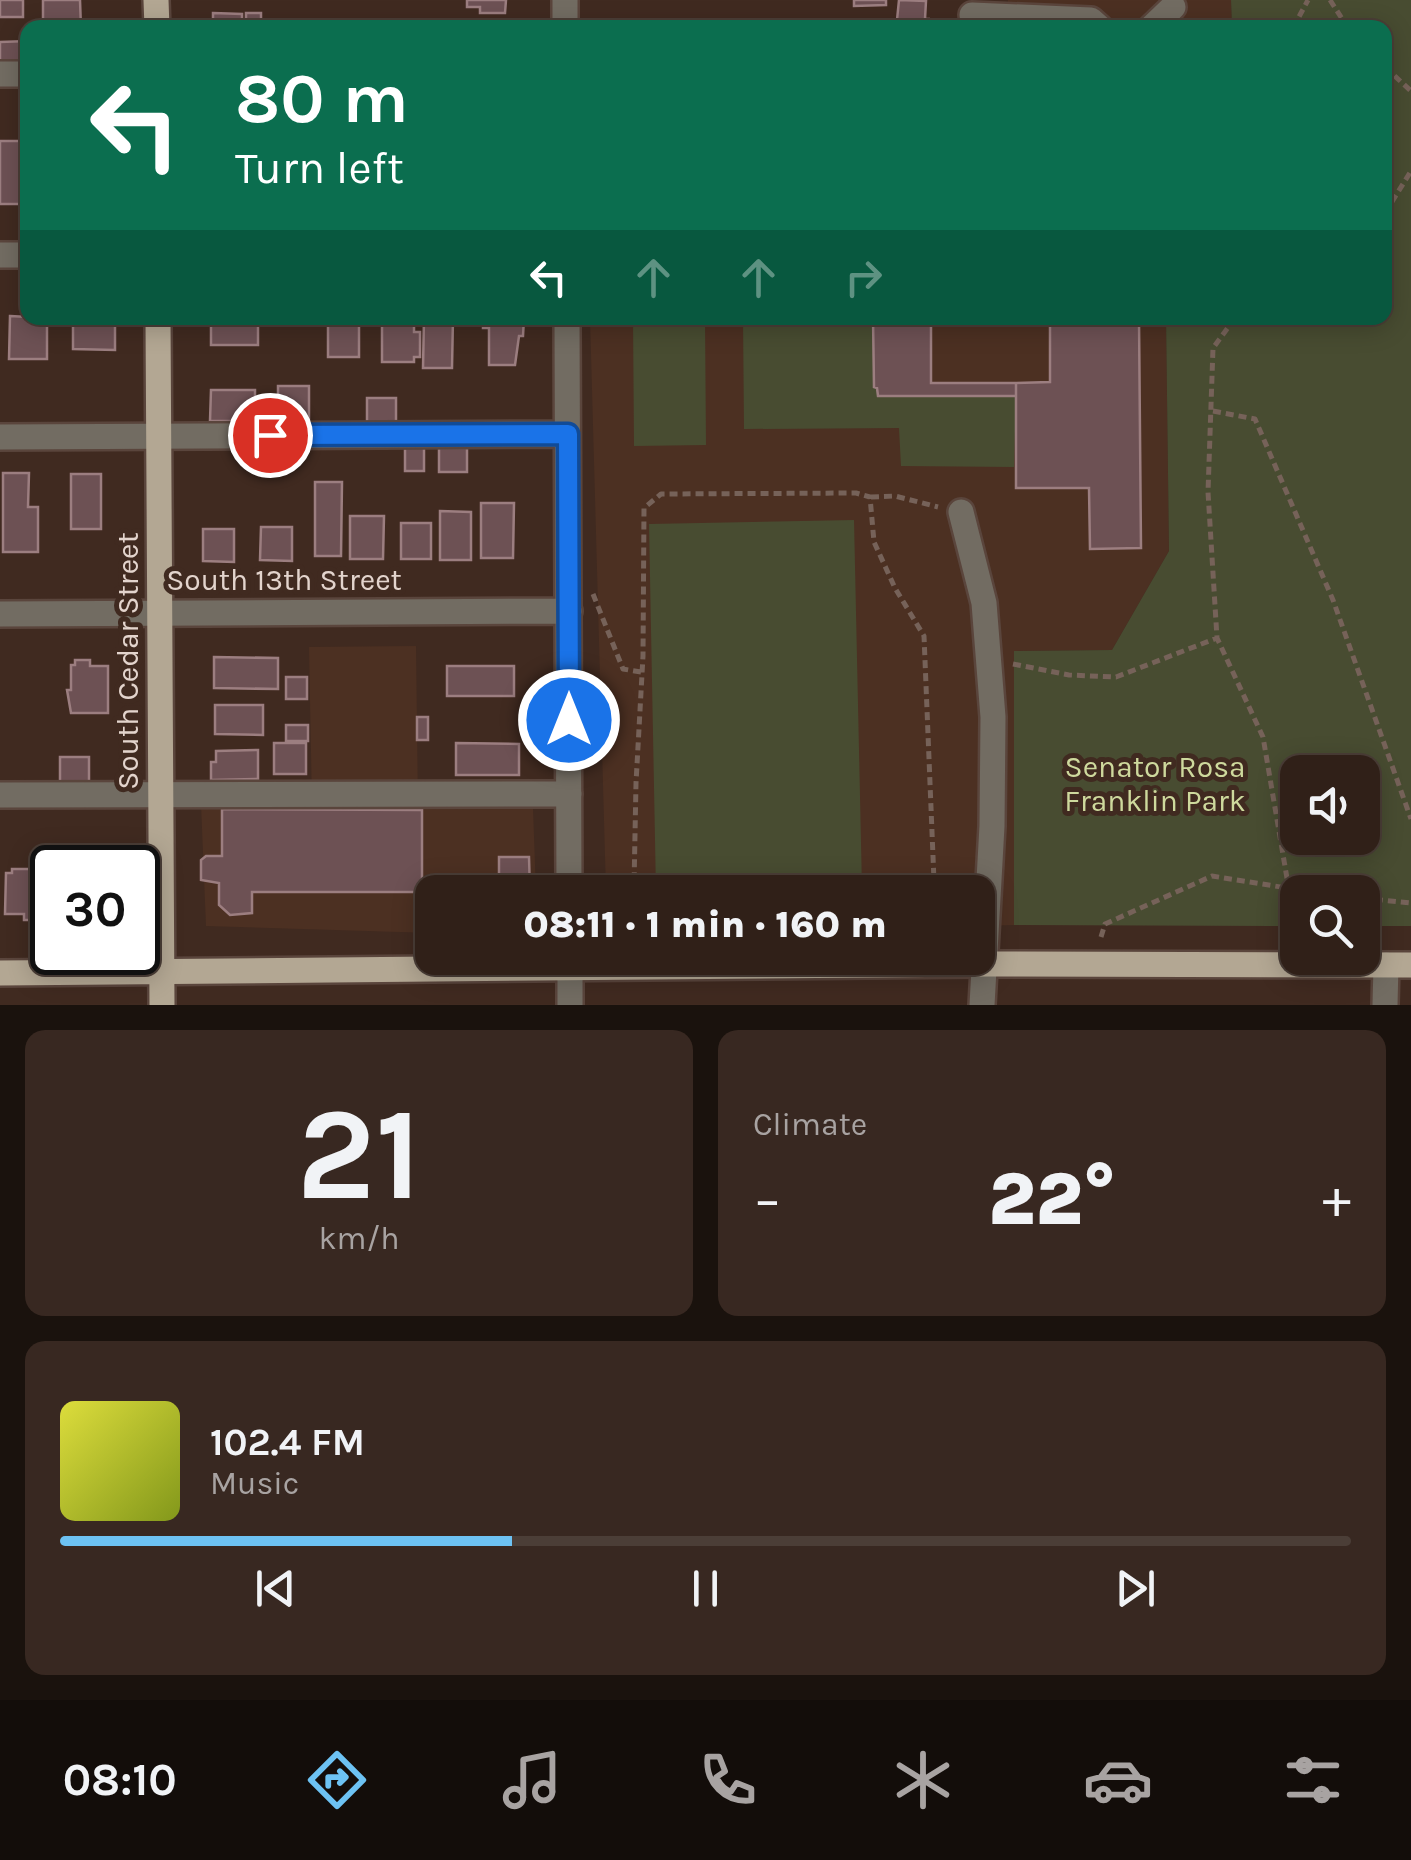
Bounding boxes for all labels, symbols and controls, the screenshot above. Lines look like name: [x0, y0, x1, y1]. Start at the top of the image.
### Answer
text: 80 m: [235, 58, 409, 140]
icon: left: [70, 60, 200, 190]
text: Turn left: [235, 142, 404, 194]
icon: left: [521, 250, 576, 305]
icon: ahead: [626, 250, 681, 305]
icon: ahead: [731, 250, 786, 305]
icon: right: [836, 250, 891, 305]
pin: [228, 393, 313, 478]
icon: arrive: [243, 408, 298, 463]
street label: South Cedar Street: [110, 532, 146, 790]
street label: South 13th Street: [166, 562, 402, 598]
position arrow: [517, 668, 621, 772]
park label: Senator Rosa Franklin Park: [1064, 749, 1246, 819]
map controls: [1280, 755, 1380, 975]
button: sound: [1280, 755, 1380, 855]
speed limit sign: 30: [30, 845, 160, 975]
button: search: [1280, 875, 1380, 975]
text: 08:11 · 1 min · 160 m: [523, 902, 887, 947]
text: 21: [297, 1079, 422, 1231]
text: Climate: [753, 1106, 867, 1143]
text: 22°: [988, 1155, 1116, 1243]
text: −: [753, 1167, 782, 1231]
text: +: [1322, 1167, 1351, 1231]
text: km/h: [318, 1220, 400, 1257]
text: 102.4 FM: [210, 1420, 365, 1465]
text: Music: [210, 1465, 299, 1502]
icon: previous: [248, 1561, 303, 1616]
icon: pause: [678, 1561, 733, 1616]
icon: next: [1108, 1561, 1163, 1616]
icon: directions: [302, 1745, 372, 1815]
icon: music: [497, 1745, 567, 1815]
icon: phone: [693, 1745, 763, 1815]
icon: climate: [888, 1745, 958, 1815]
icon: car: [1083, 1745, 1153, 1815]
icon: filters: [1278, 1745, 1348, 1815]
text: 08:10: [63, 1754, 177, 1806]

